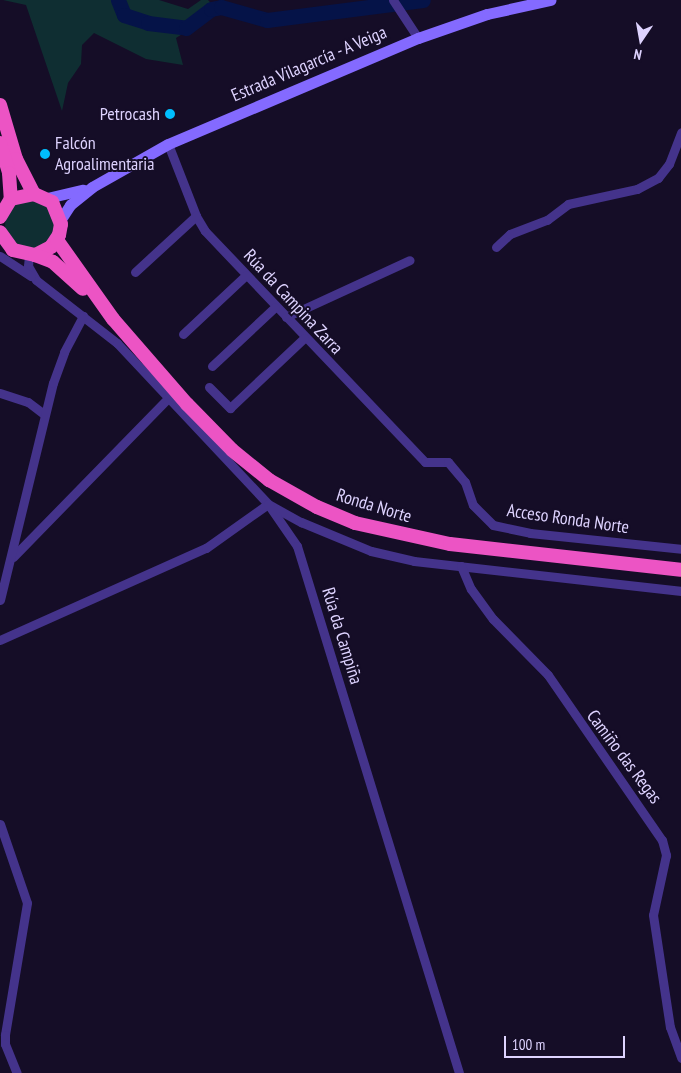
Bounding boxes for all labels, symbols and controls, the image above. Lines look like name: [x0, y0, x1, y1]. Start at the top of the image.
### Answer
north arrow: [616, 15, 666, 65]
street label: Estrada Vilagarcía - A Veiga: [227, 21, 391, 107]
text: N: [632, 45, 643, 64]
place label: Petrocash: [100, 103, 160, 125]
marker: Petrocash: [164, 108, 176, 120]
place label: Falcón Agroalimentaria: [55, 133, 154, 176]
marker: Falcón Agroalimentaria: [39, 148, 51, 160]
street label: Rúa da Campina Zarra: [239, 245, 347, 359]
street label: Ronda Norte: [334, 484, 414, 528]
street label: Acceso Ronda Norte: [506, 500, 630, 538]
street label: Rúa da Campiña: [317, 585, 367, 687]
street label: Camiño das Regas: [582, 706, 666, 808]
scale bar: [506, 1026, 627, 1058]
text: 100 m: [512, 1035, 545, 1054]

